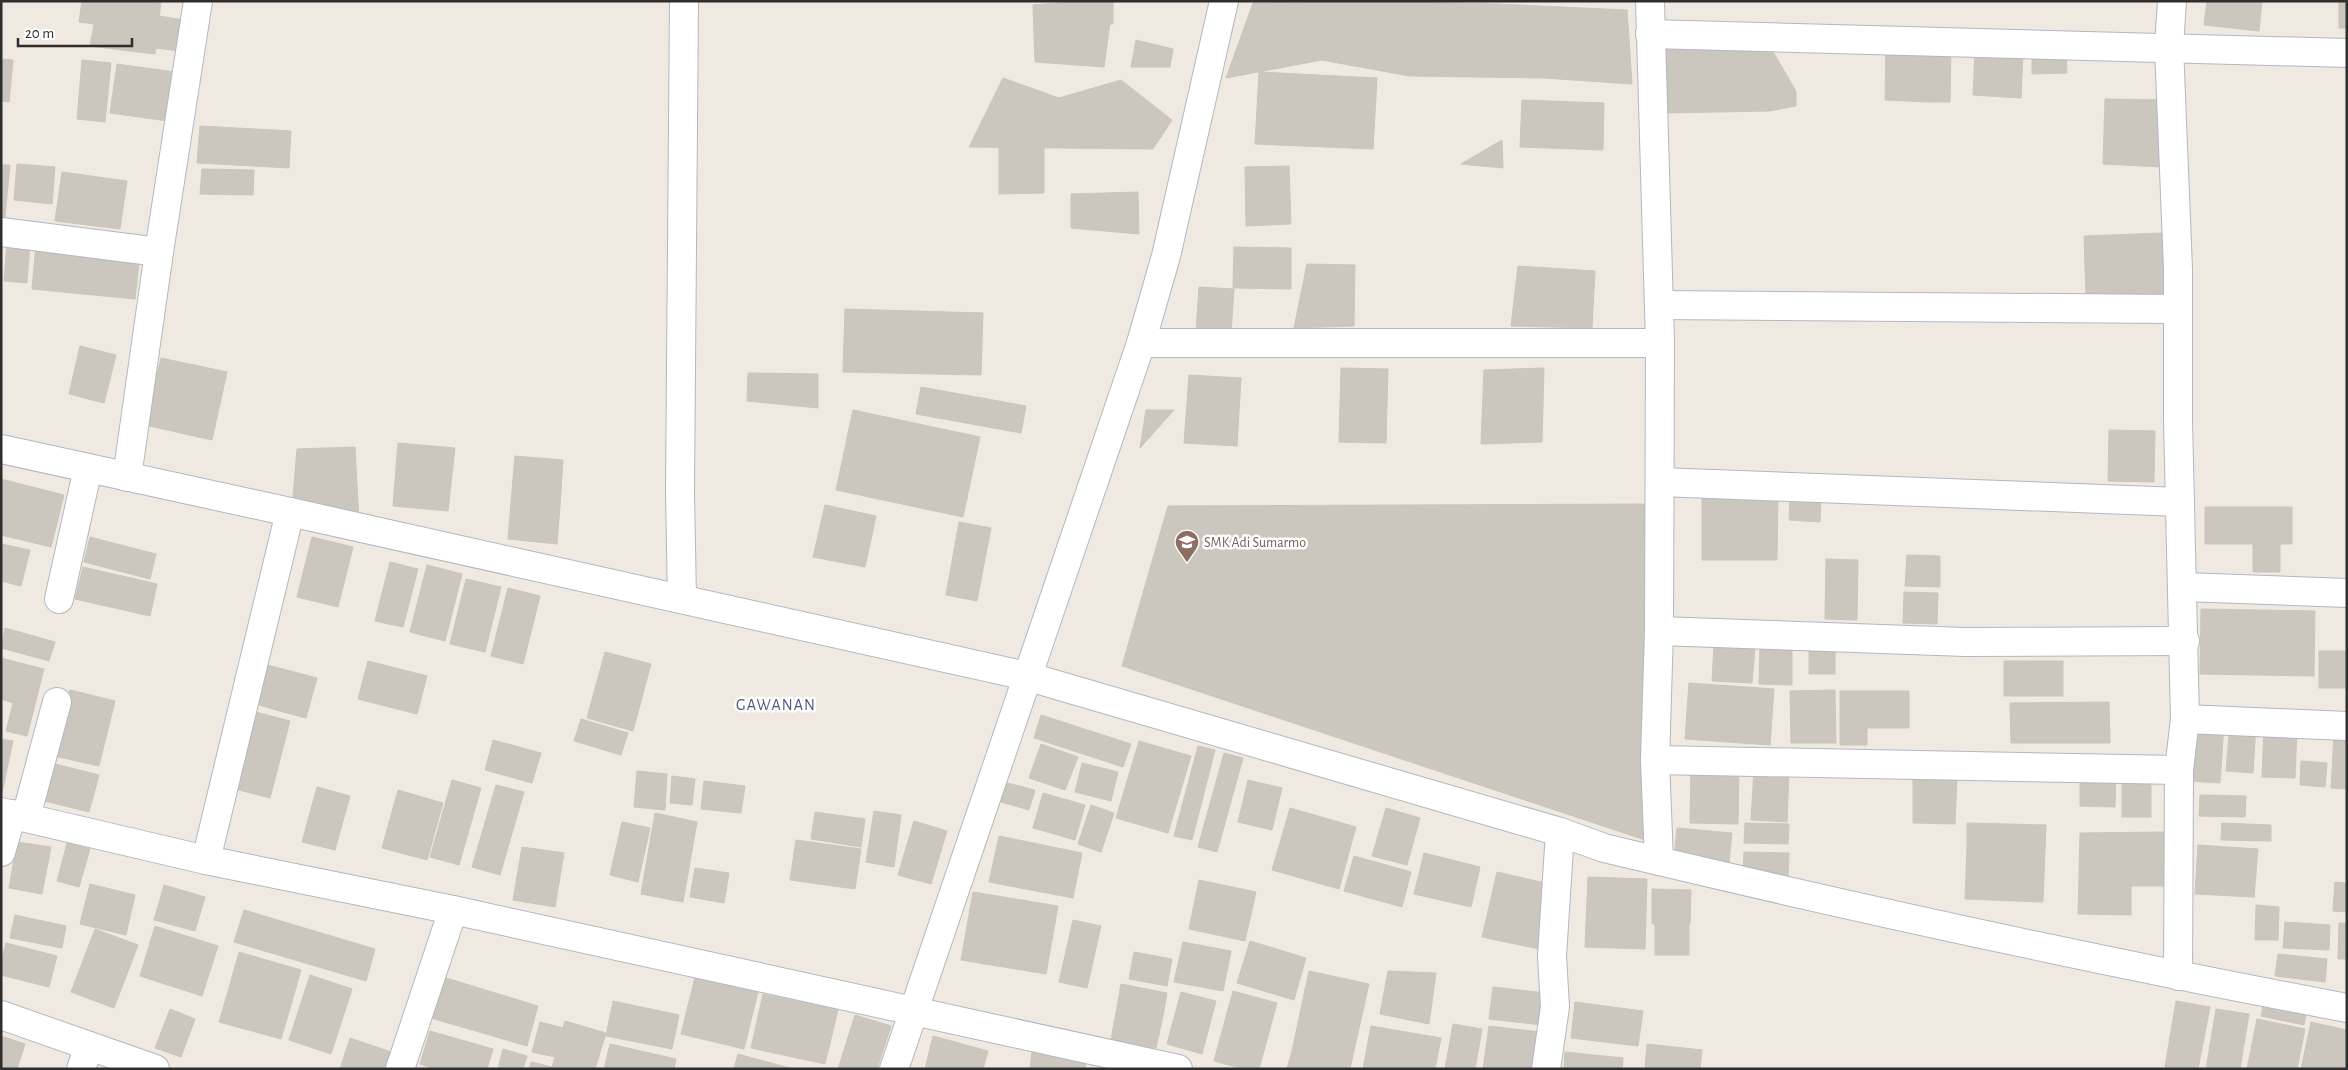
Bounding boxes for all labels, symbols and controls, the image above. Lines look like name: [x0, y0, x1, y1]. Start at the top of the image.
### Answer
scale bar: [18, 15, 131, 47]
text: 20 m: [25, 26, 54, 41]
school or university icon: SMK Adi Sumarmo: [1174, 529, 1200, 563]
place label: SMK Adi Sumarmo: [1204, 536, 1306, 550]
district label: GAWANAN: [736, 697, 816, 713]

